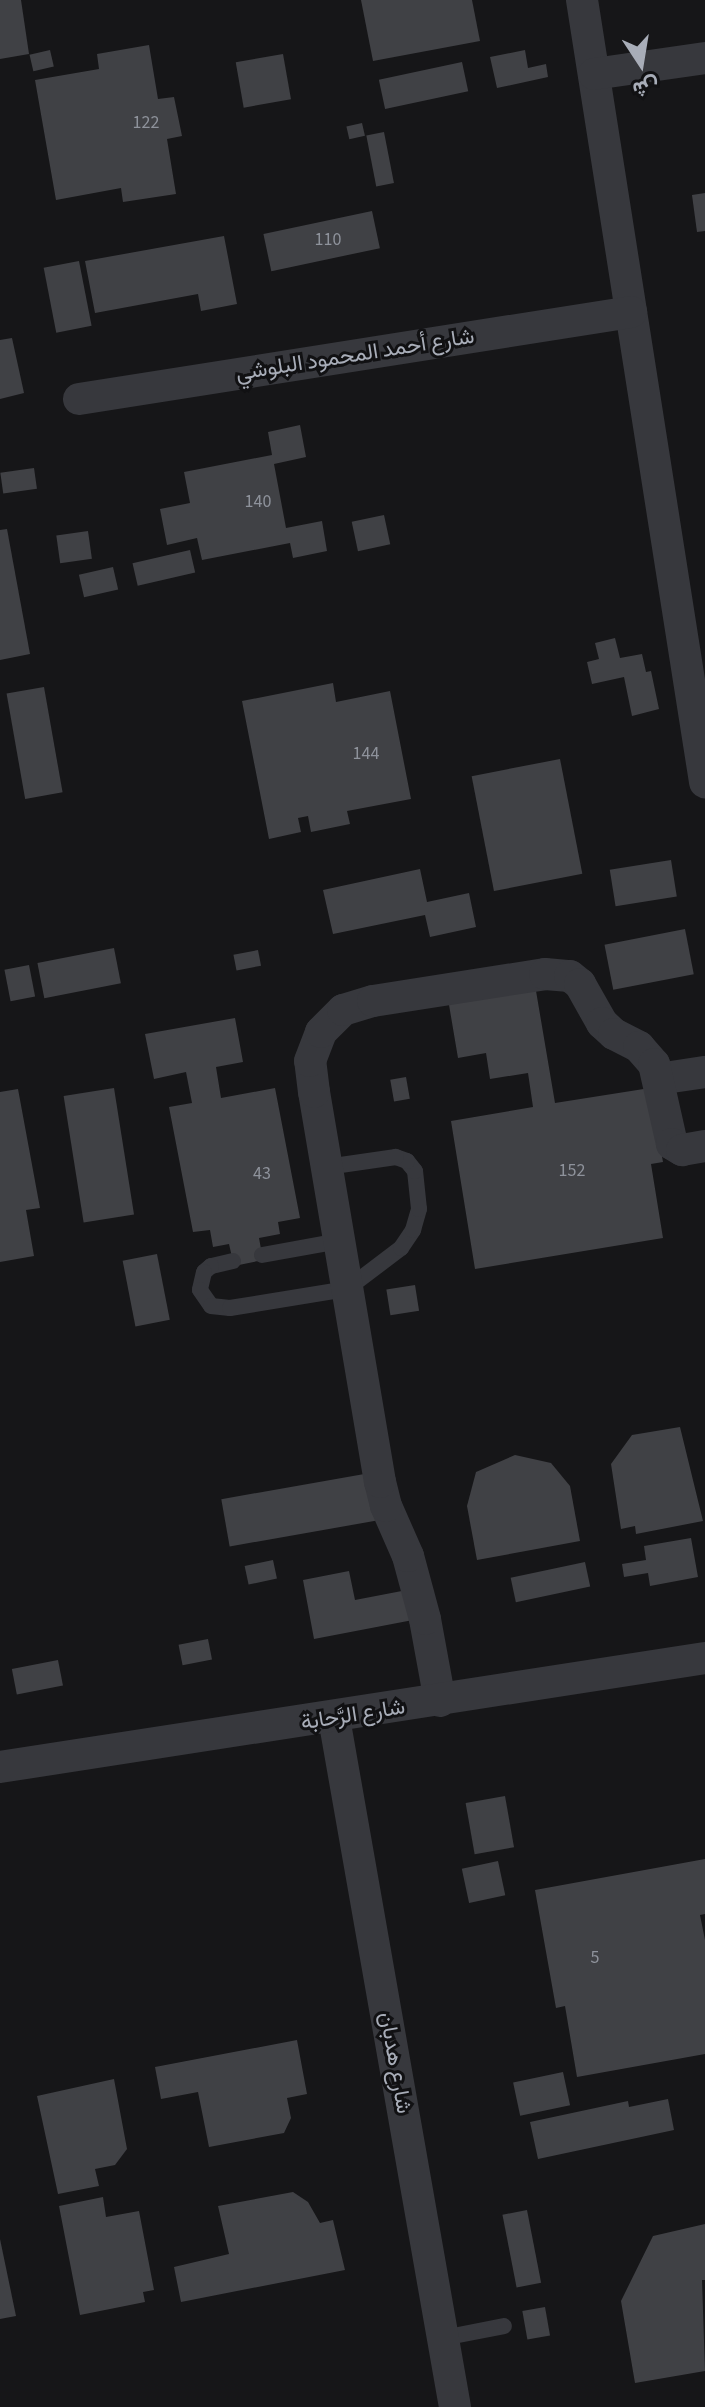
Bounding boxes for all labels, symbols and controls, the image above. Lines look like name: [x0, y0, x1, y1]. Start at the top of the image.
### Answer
north arrow: [601, 24, 681, 104]
text: ش: [630, 69, 662, 106]
house number: 122: [133, 112, 159, 134]
house number: 110: [315, 229, 341, 251]
street label: شارع أحمد المحمود البلوشي: [234, 323, 476, 387]
house number: 140: [245, 491, 271, 513]
house number: 144: [353, 743, 379, 765]
house number: 152: [559, 1160, 585, 1182]
house number: 43: [253, 1163, 271, 1185]
street label: شارع الرَّحابة: [299, 1694, 407, 1736]
house number: 5: [591, 1947, 599, 1969]
street label: شارع هدبان: [373, 2010, 417, 2116]

